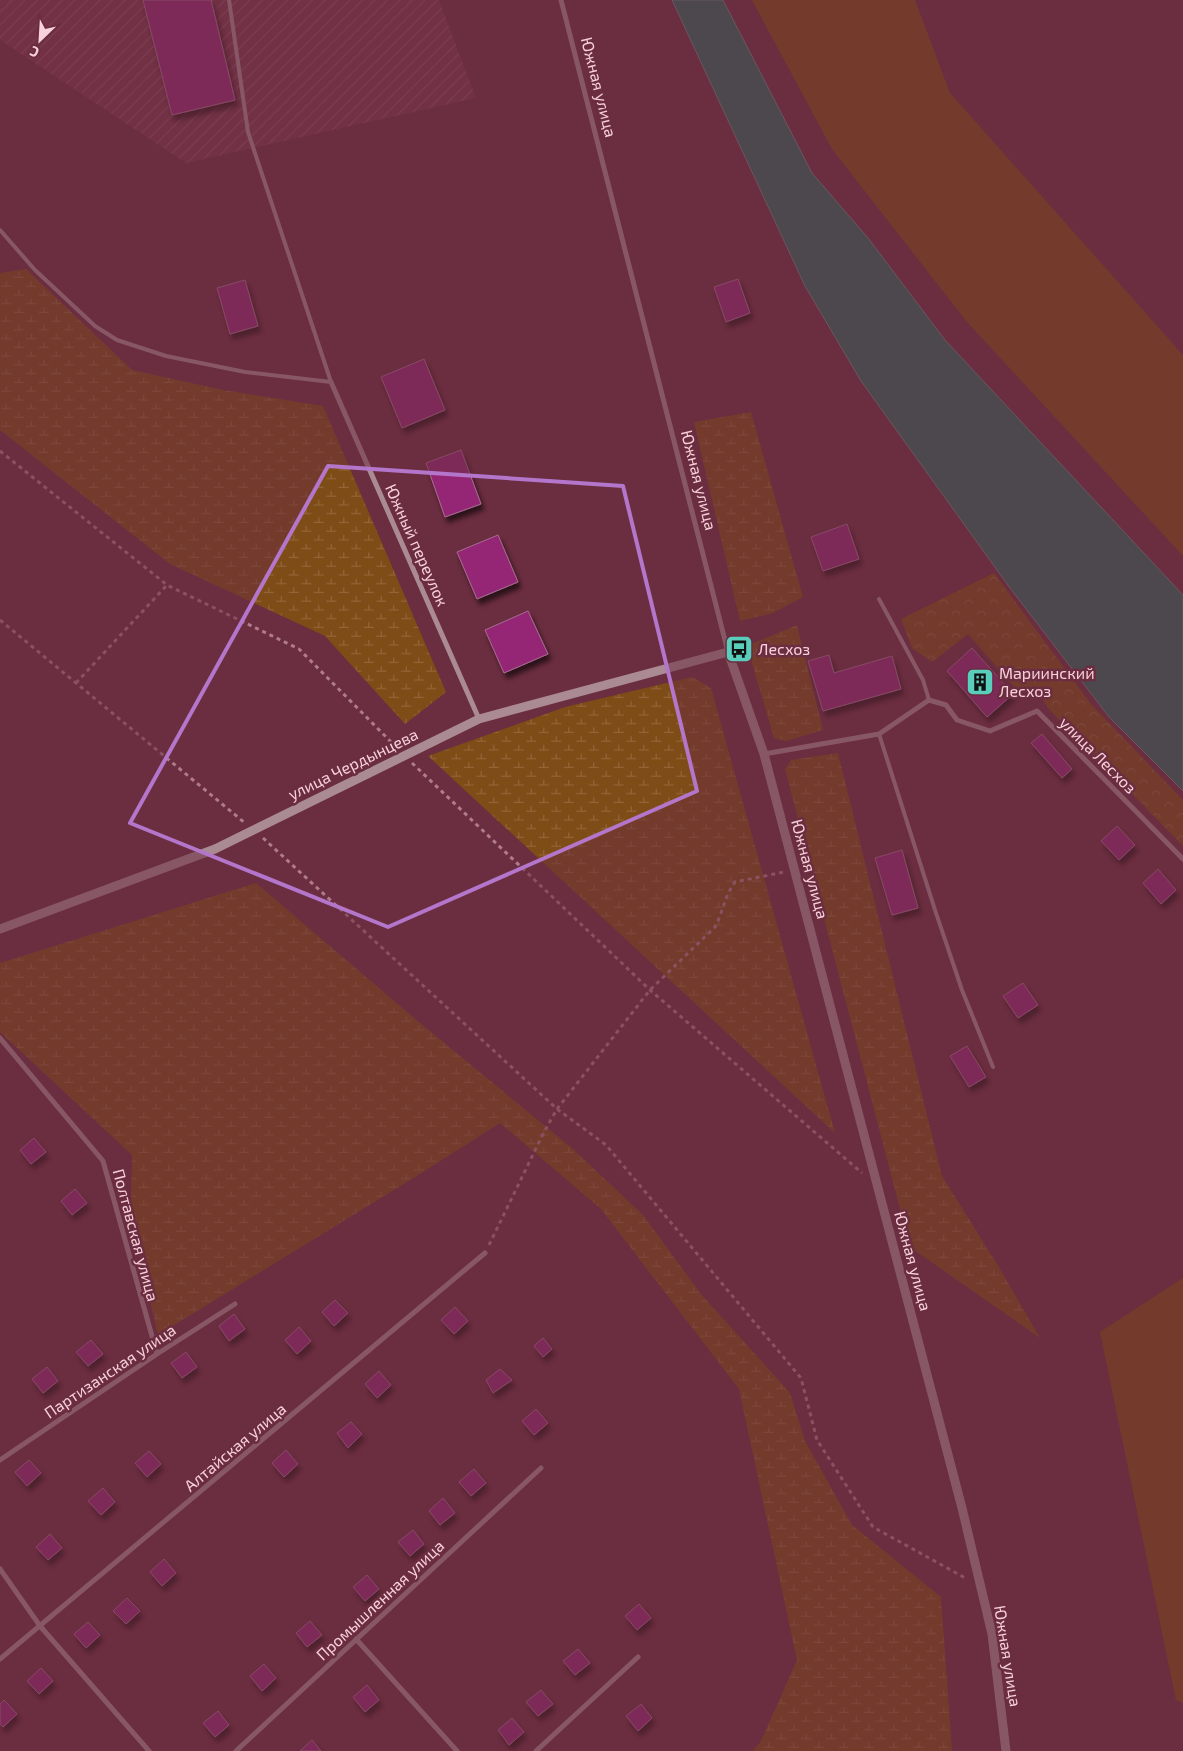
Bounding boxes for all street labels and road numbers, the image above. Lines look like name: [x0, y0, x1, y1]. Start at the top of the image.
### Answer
street label: Южная улица: [577, 35, 621, 139]
street label: Южная улица: [677, 428, 721, 532]
street label: Южный переулок: [381, 481, 453, 610]
street label: улица Лесхоз: [1055, 712, 1141, 798]
street label: улица Чердынцева: [285, 724, 421, 804]
street label: Южная улица: [787, 817, 833, 921]
street label: Полтавская улица: [109, 1167, 163, 1303]
street label: Южная улица: [890, 1209, 936, 1313]
street label: Партизанская улица: [40, 1320, 180, 1422]
street label: Алтайская улица: [180, 1398, 290, 1496]
street label: Промышленная улица: [312, 1536, 448, 1664]
street label: Южная улица: [990, 1604, 1026, 1708]

